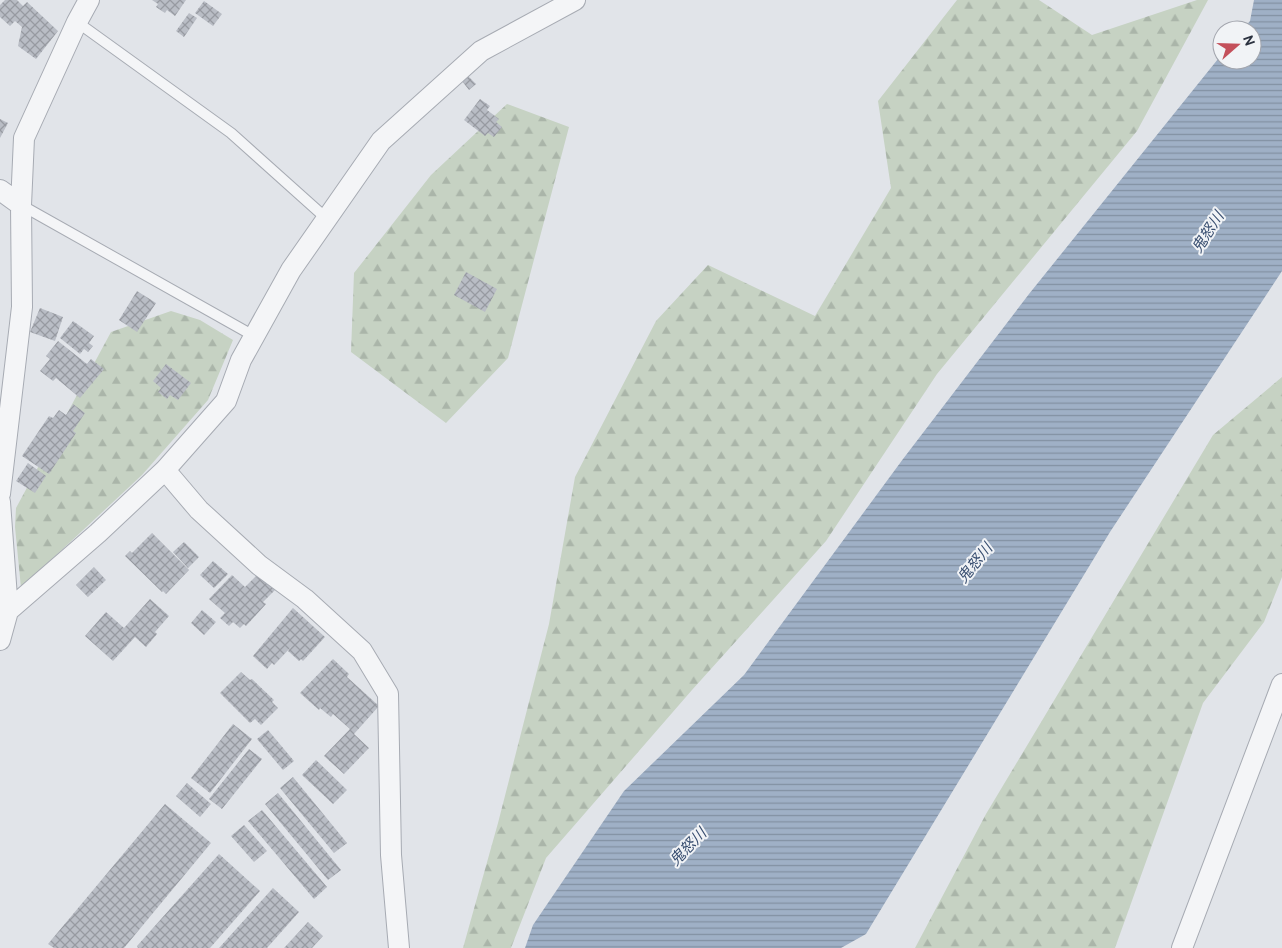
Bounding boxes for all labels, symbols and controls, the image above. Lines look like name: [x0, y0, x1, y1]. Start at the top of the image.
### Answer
north arrow: [1212, 20, 1262, 70]
text: N: [1238, 33, 1258, 49]
water label: 鬼怒川: [1189, 207, 1230, 257]
water label: 鬼怒川: [954, 539, 999, 587]
water label: 鬼怒川: [667, 824, 713, 871]

